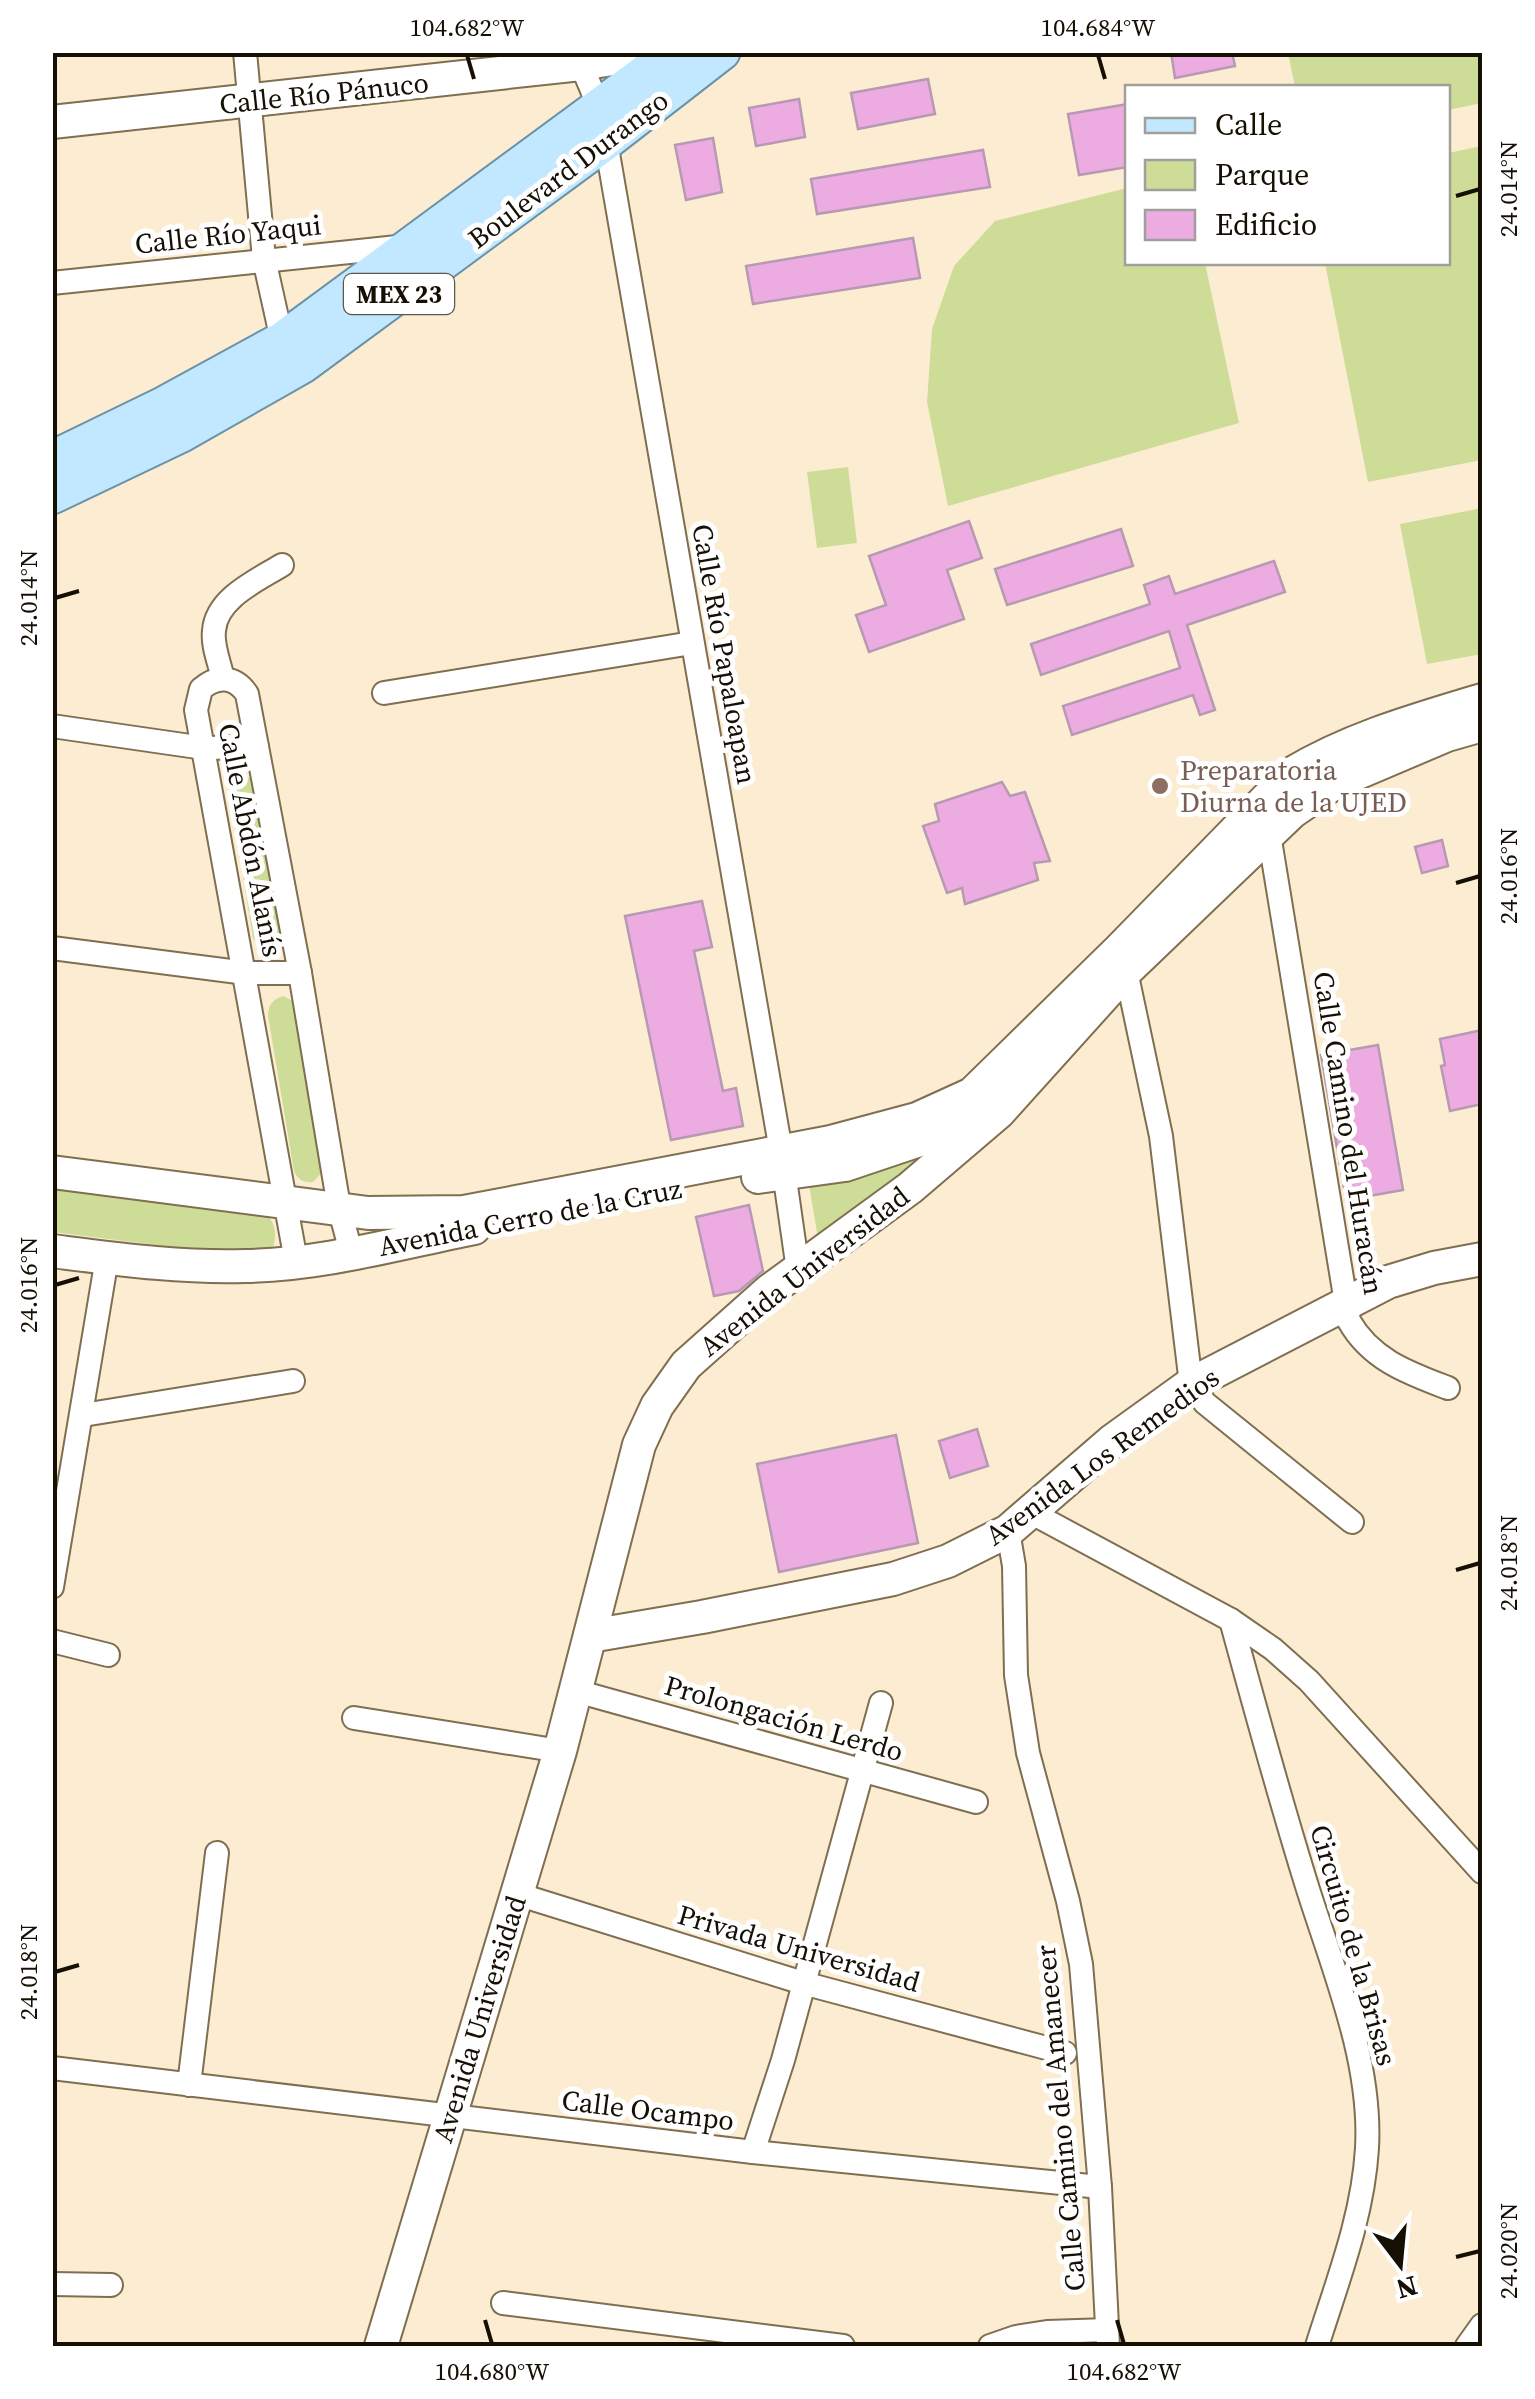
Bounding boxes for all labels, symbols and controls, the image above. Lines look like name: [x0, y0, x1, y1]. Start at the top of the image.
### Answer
text: 104.682°W: [410, 10, 524, 44]
text: 104.684°W: [1041, 10, 1155, 44]
street label: Calle Río Pánuco: [217, 63, 431, 123]
street label: Boulevard Durango: [460, 81, 676, 257]
legend: [1125, 85, 1450, 265]
text: Calle: [1215, 104, 1282, 145]
text: 24.014°N: [1491, 141, 1525, 237]
text: Parque: [1215, 154, 1309, 195]
text: Edificio: [1215, 204, 1317, 245]
street label: Calle Río Yaqui: [133, 205, 323, 263]
road number: MEX 23: [344, 274, 454, 314]
street label: Calle Río Papaloapan: [683, 521, 767, 787]
text: 24.014°N: [11, 550, 45, 646]
street label: Calle Abdón Alanís: [210, 720, 292, 960]
place label: Preparatoria Diurna de la UJED: [1180, 751, 1407, 821]
marker: Preparatoria Diurna de la UJED: [1149, 775, 1171, 797]
text: 24.016°N: [1491, 828, 1525, 924]
street label: Calle Camino del Huracán: [1305, 969, 1393, 1297]
street label: Avenida Cerro de la Cruz: [375, 1169, 685, 1265]
street label: Avenida Universidad: [691, 1177, 917, 1365]
text: 24.016°N: [11, 1237, 45, 1333]
street label: Avenida Los Remedios: [977, 1358, 1227, 1554]
text: 24.018°N: [1491, 1515, 1525, 1611]
street label: Prolongación Lerdo: [660, 1666, 908, 1770]
street label: Circuito de la Brisas: [1301, 1820, 1407, 2070]
street label: Avenida Universidad: [423, 1891, 535, 2147]
street label: Privada Universidad: [673, 1895, 925, 2001]
text: 24.018°N: [11, 1924, 45, 2020]
street label: Calle Camino del Amanecer: [1026, 1943, 1094, 2293]
street label: Calle Ocampo: [560, 2081, 736, 2139]
text: 24.020°N: [1491, 2203, 1525, 2299]
north arrow: [1350, 2214, 1450, 2314]
text: N: [1392, 2267, 1422, 2309]
text: 104.680°W: [435, 2354, 549, 2388]
text: 104.682°W: [1067, 2354, 1181, 2388]

